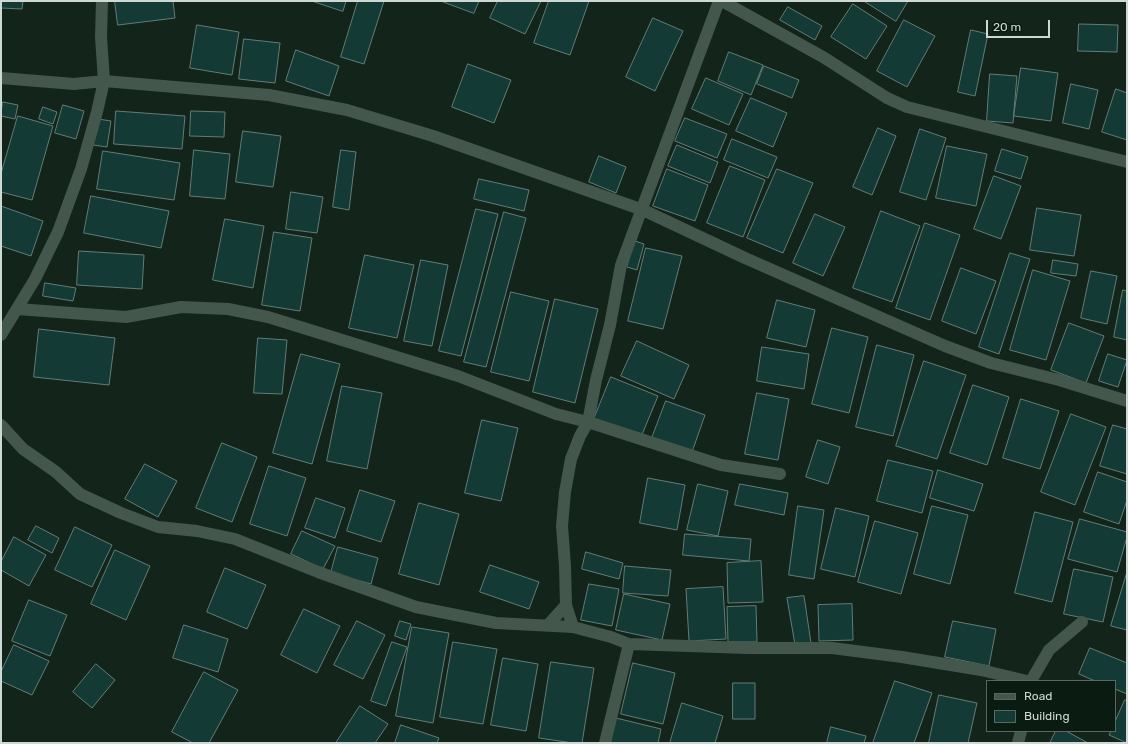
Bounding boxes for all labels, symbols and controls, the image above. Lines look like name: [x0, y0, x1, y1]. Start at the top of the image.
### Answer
scale bar: [988, 12, 1052, 38]
text: 20 m: [993, 20, 1021, 34]
legend: [986, 680, 1116, 732]
text: Road: [1024, 689, 1052, 703]
text: Building: [1024, 709, 1070, 723]

